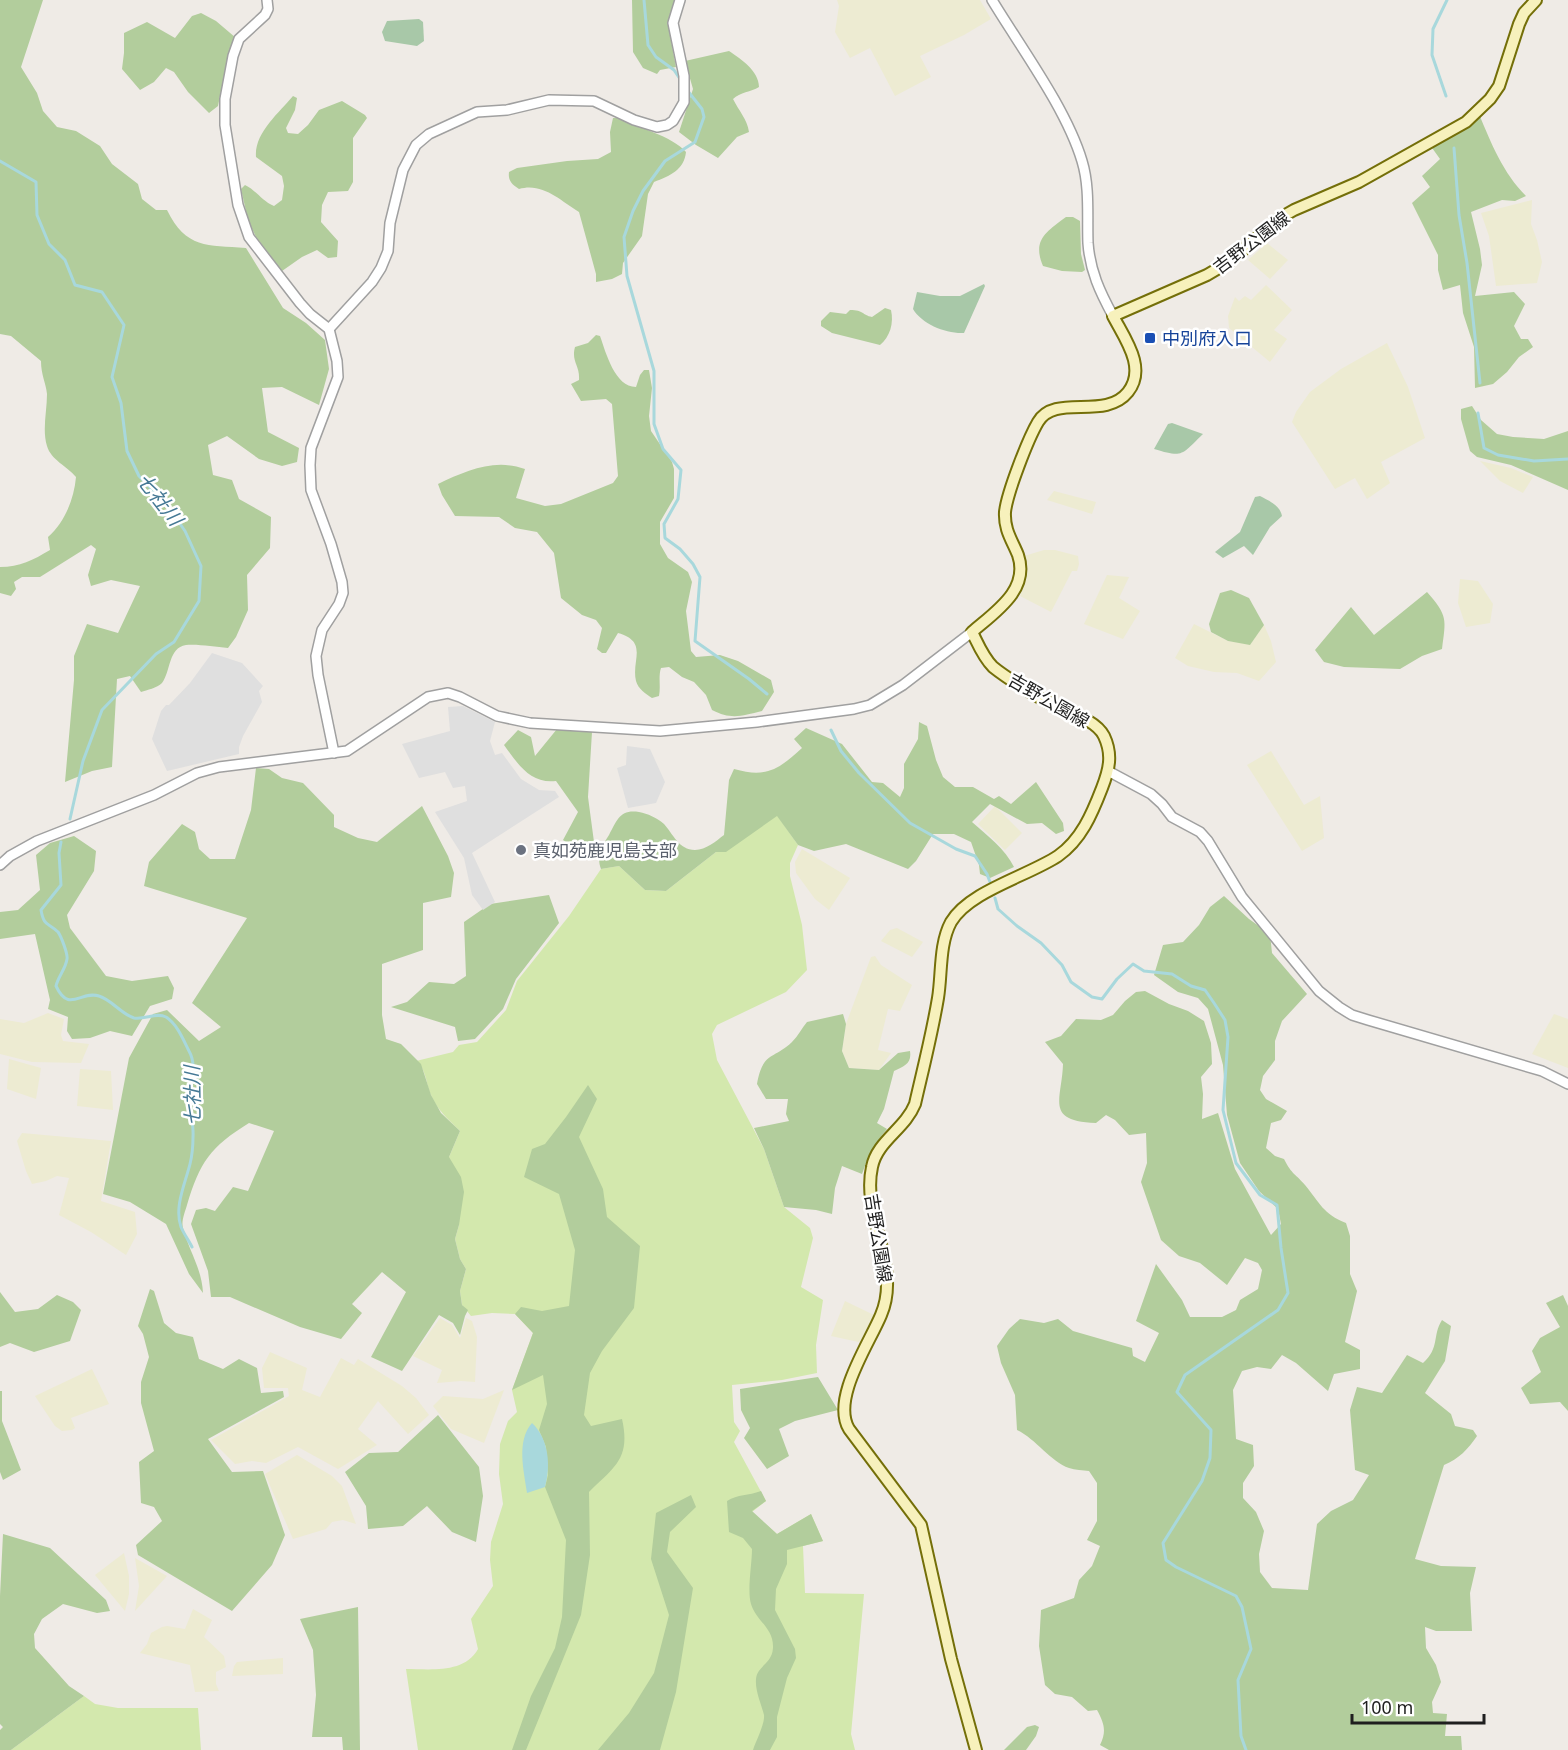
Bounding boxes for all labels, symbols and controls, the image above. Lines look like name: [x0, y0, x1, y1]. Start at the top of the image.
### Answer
street label: 吉野公園線: [1208, 205, 1294, 279]
place label: 中別府入口: [1162, 326, 1252, 350]
marker: 中別府入口: [1143, 331, 1157, 345]
water label: 七社川: [131, 467, 190, 533]
street label: 吉野公園線: [1004, 667, 1094, 733]
place label: 真如苑鹿児島支部: [533, 838, 677, 862]
marker: 真如苑鹿児島支部: [514, 843, 528, 857]
water label: 七社川: [178, 1064, 206, 1126]
street label: 吉野公園線: [860, 1192, 898, 1284]
scale bar: [1352, 1687, 1484, 1725]
text: 100 m: [1361, 1695, 1413, 1719]

